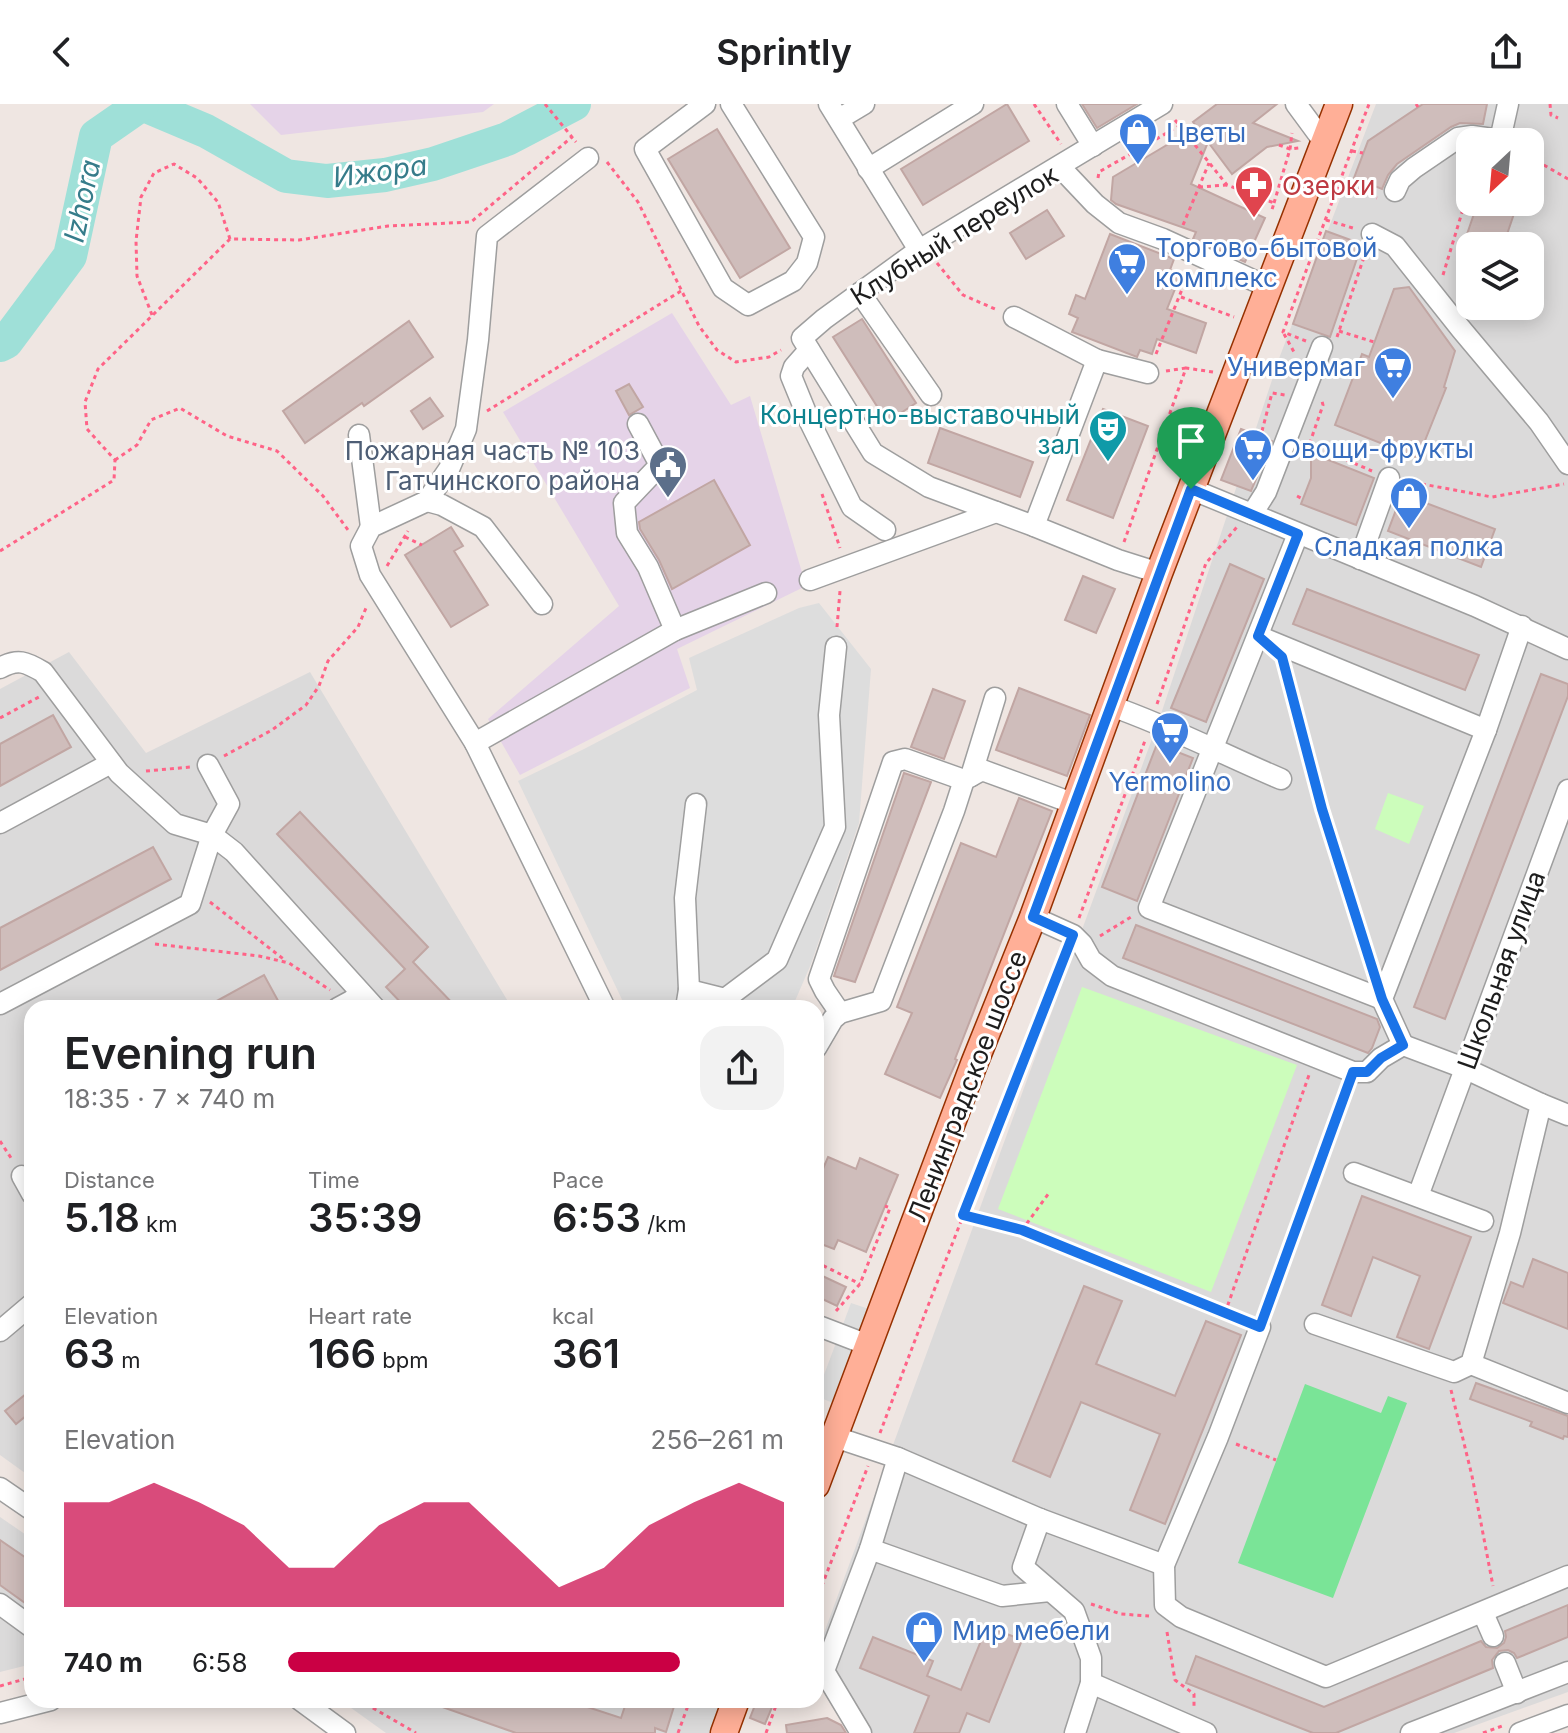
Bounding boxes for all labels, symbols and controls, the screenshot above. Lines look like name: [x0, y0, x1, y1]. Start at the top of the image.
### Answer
icon: back: [40, 30, 84, 74]
text: Sprintly: [716, 30, 852, 74]
icon: share: [1484, 30, 1528, 74]
shop icon: Цветы: [1117, 111, 1159, 166]
place label: Цветы: [1166, 117, 1246, 148]
north arrow: [1456, 128, 1544, 216]
map controls: [1456, 128, 1544, 320]
water label: Ижора: [331, 148, 429, 194]
water label: Izhora: [57, 157, 107, 245]
street label: Клубный переулок: [845, 159, 1063, 311]
pharmacy icon: Озерки: [1233, 164, 1275, 219]
place label: Озерки: [1282, 170, 1375, 201]
place label: Торгово-бытовой комплекс: [1155, 232, 1377, 293]
button: layers: [1456, 232, 1544, 320]
supermarket icon: Торгово-бытовой комплекс: [1106, 241, 1148, 296]
supermarket icon: Универмаг: [1372, 345, 1414, 400]
place label: Универмаг: [1227, 351, 1365, 382]
place label: Концертно-выставочный зал: [760, 399, 1080, 460]
pin: [1157, 407, 1225, 489]
theatre icon: Концертно-выставочный зал: [1087, 408, 1129, 463]
icon: arrive: [1169, 419, 1213, 463]
supermarket icon: Овощи-фрукты: [1232, 427, 1274, 482]
place label: Овощи-фрукты: [1281, 433, 1474, 464]
place label: Пожарная часть № 103 Гатчинского района: [345, 435, 640, 496]
public building icon: Пожарная часть № 103 Гатчинского района: [647, 444, 689, 499]
shop icon: Сладкая полка: [1388, 475, 1430, 530]
place label: Сладкая полка: [1314, 531, 1504, 562]
supermarket icon: Yermolino: [1149, 710, 1191, 765]
place label: Yermolino: [1109, 766, 1231, 797]
street label: Школьная улица: [1451, 866, 1551, 1074]
street label: Ленинградское шоссе: [901, 946, 1033, 1226]
text: Evening run: [64, 1026, 317, 1080]
button: share: [700, 1026, 784, 1110]
text: 18:35 · 7 × 740 m: [64, 1083, 275, 1114]
text: Distance: [64, 1167, 155, 1193]
text: Time: [308, 1167, 360, 1193]
text: Pace: [552, 1167, 604, 1193]
text: 5.18: [64, 1193, 140, 1242]
text: 35:39: [308, 1193, 422, 1242]
text: 6:53: [552, 1193, 641, 1242]
text: km: [140, 1211, 177, 1237]
text: /km: [641, 1211, 686, 1237]
text: Elevation: [64, 1303, 158, 1329]
text: Heart rate: [308, 1303, 412, 1329]
text: kcal: [552, 1303, 594, 1329]
text: 63: [64, 1329, 115, 1378]
text: 166: [308, 1329, 376, 1378]
text: 361: [552, 1329, 620, 1378]
text: m: [115, 1347, 141, 1373]
text: bpm: [376, 1347, 429, 1373]
text: Elevation: [64, 1424, 175, 1455]
text: 256–261 m: [651, 1424, 784, 1455]
shop icon: Мир мебели: [903, 1609, 945, 1664]
place label: Мир мебели: [952, 1615, 1110, 1646]
text: 740 m: [64, 1647, 143, 1678]
text: 6:58: [192, 1647, 248, 1678]

